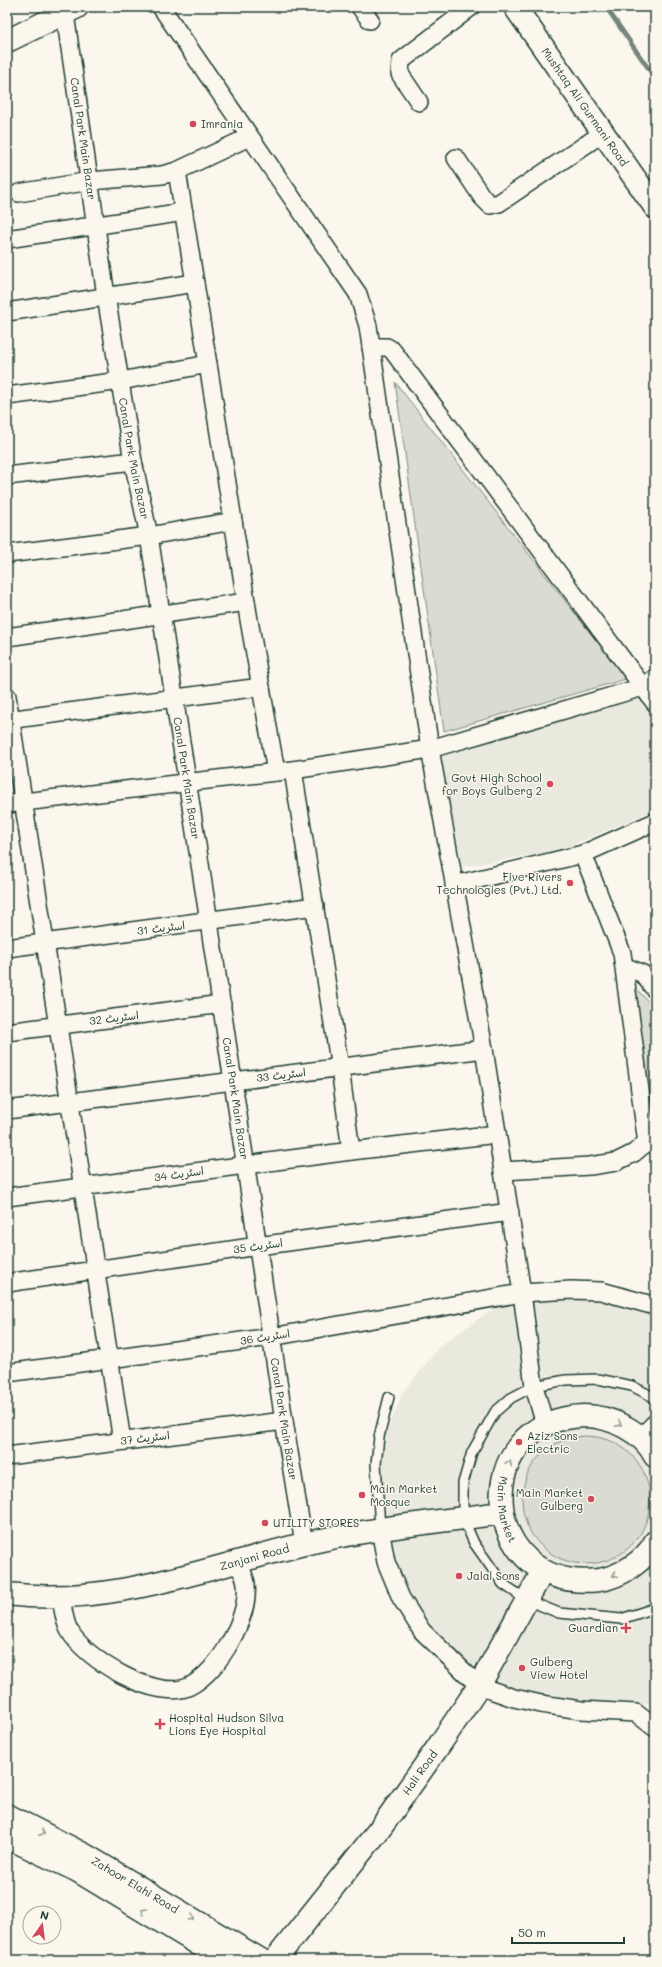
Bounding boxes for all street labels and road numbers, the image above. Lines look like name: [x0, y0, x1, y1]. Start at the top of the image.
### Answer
street label: Mushtaq Ali Gurmani Road: [539, 44, 632, 169]
street label: Canal Park Main Bazar: [67, 76, 100, 201]
street label: Canal Park Main Bazar: [116, 397, 153, 521]
street label: Canal Park Main Bazar: [170, 716, 204, 840]
street label: اسٹریٹ 31: [136, 917, 186, 938]
street label: اسٹریٹ 32: [88, 1007, 140, 1028]
street label: Canal Park Main Bazar: [219, 1036, 253, 1160]
street label: اسٹریٹ 33: [255, 1064, 307, 1085]
street label: اسٹریٹ 34: [153, 1163, 205, 1184]
street label: اسٹریٹ 35: [232, 1235, 284, 1256]
street label: اسٹریٹ 36: [239, 1325, 291, 1348]
street label: Canal Park Main Bazar: [268, 1357, 301, 1481]
street label: اسٹریٹ 37: [119, 1427, 170, 1448]
street label: Main Market: [495, 1475, 520, 1545]
street label: Zanjani Road: [218, 1540, 291, 1573]
street label: Hali Road: [398, 1747, 441, 1798]
street label: Zahoor Elahi Road: [89, 1853, 182, 1916]

